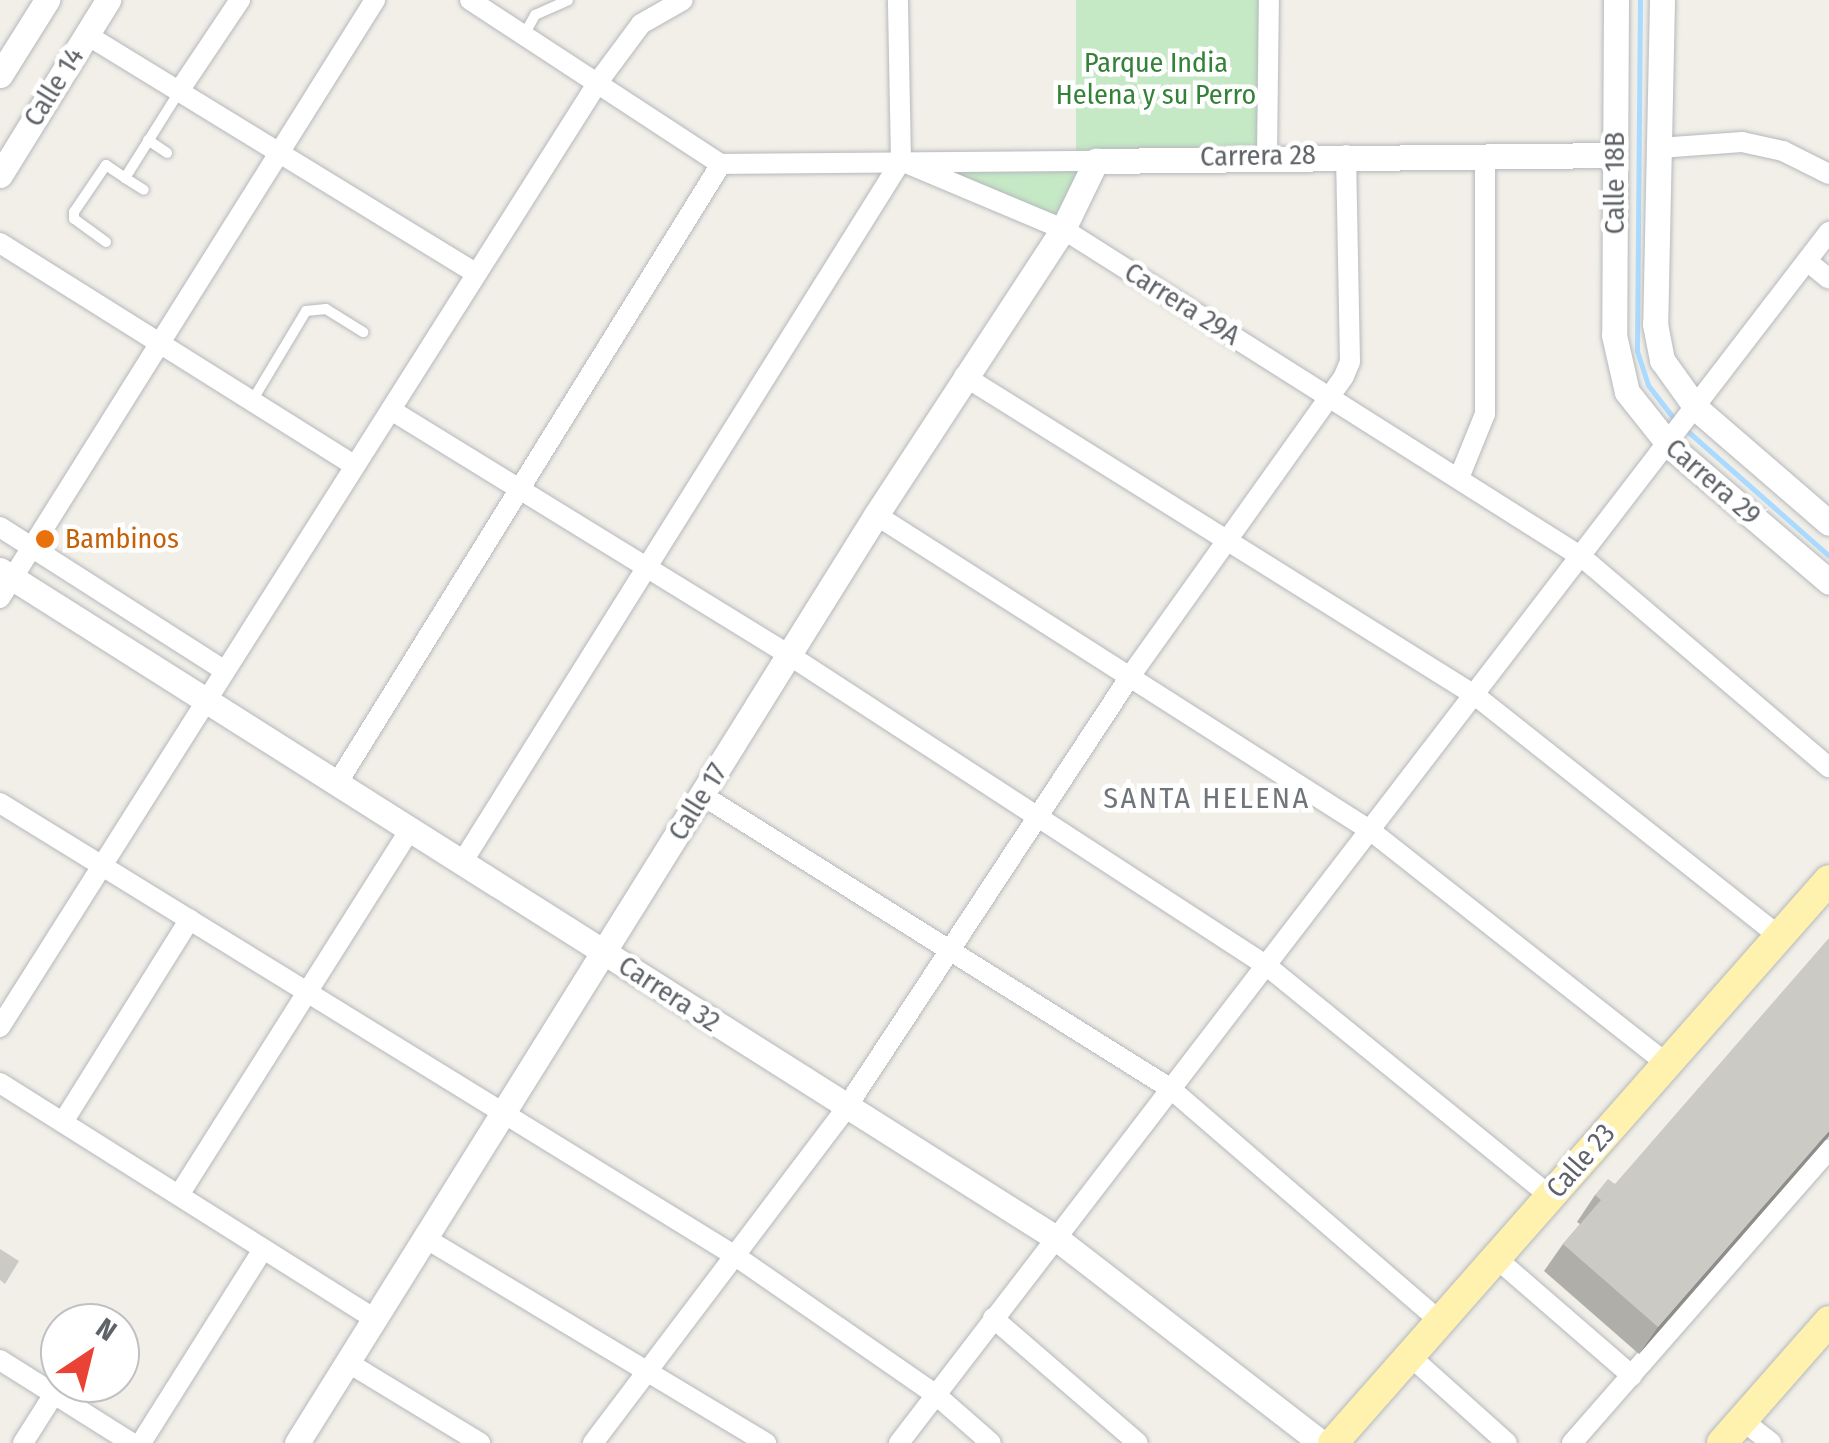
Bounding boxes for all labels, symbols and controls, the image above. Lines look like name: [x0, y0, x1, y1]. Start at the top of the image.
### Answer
street label: Calle 14: [17, 41, 91, 133]
park label: Parque India Helena y su Perro: [1056, 46, 1256, 112]
street label: Calle 18B: [1598, 132, 1632, 234]
street label: Carrera 28: [1200, 138, 1316, 174]
street label: Carrera 29A: [1118, 255, 1246, 353]
street label: Carrera 29: [1658, 432, 1768, 532]
place label: Bambinos: [65, 522, 179, 556]
marker: Bambinos: [34, 528, 56, 550]
street label: Calle 17: [661, 757, 735, 847]
district label: SANTA HELENA: [1103, 780, 1311, 816]
street label: Carrera 32: [612, 949, 726, 1039]
street label: Calle 23: [1540, 1117, 1622, 1205]
north arrow: [40, 1303, 140, 1403]
text: N: [90, 1311, 123, 1348]

